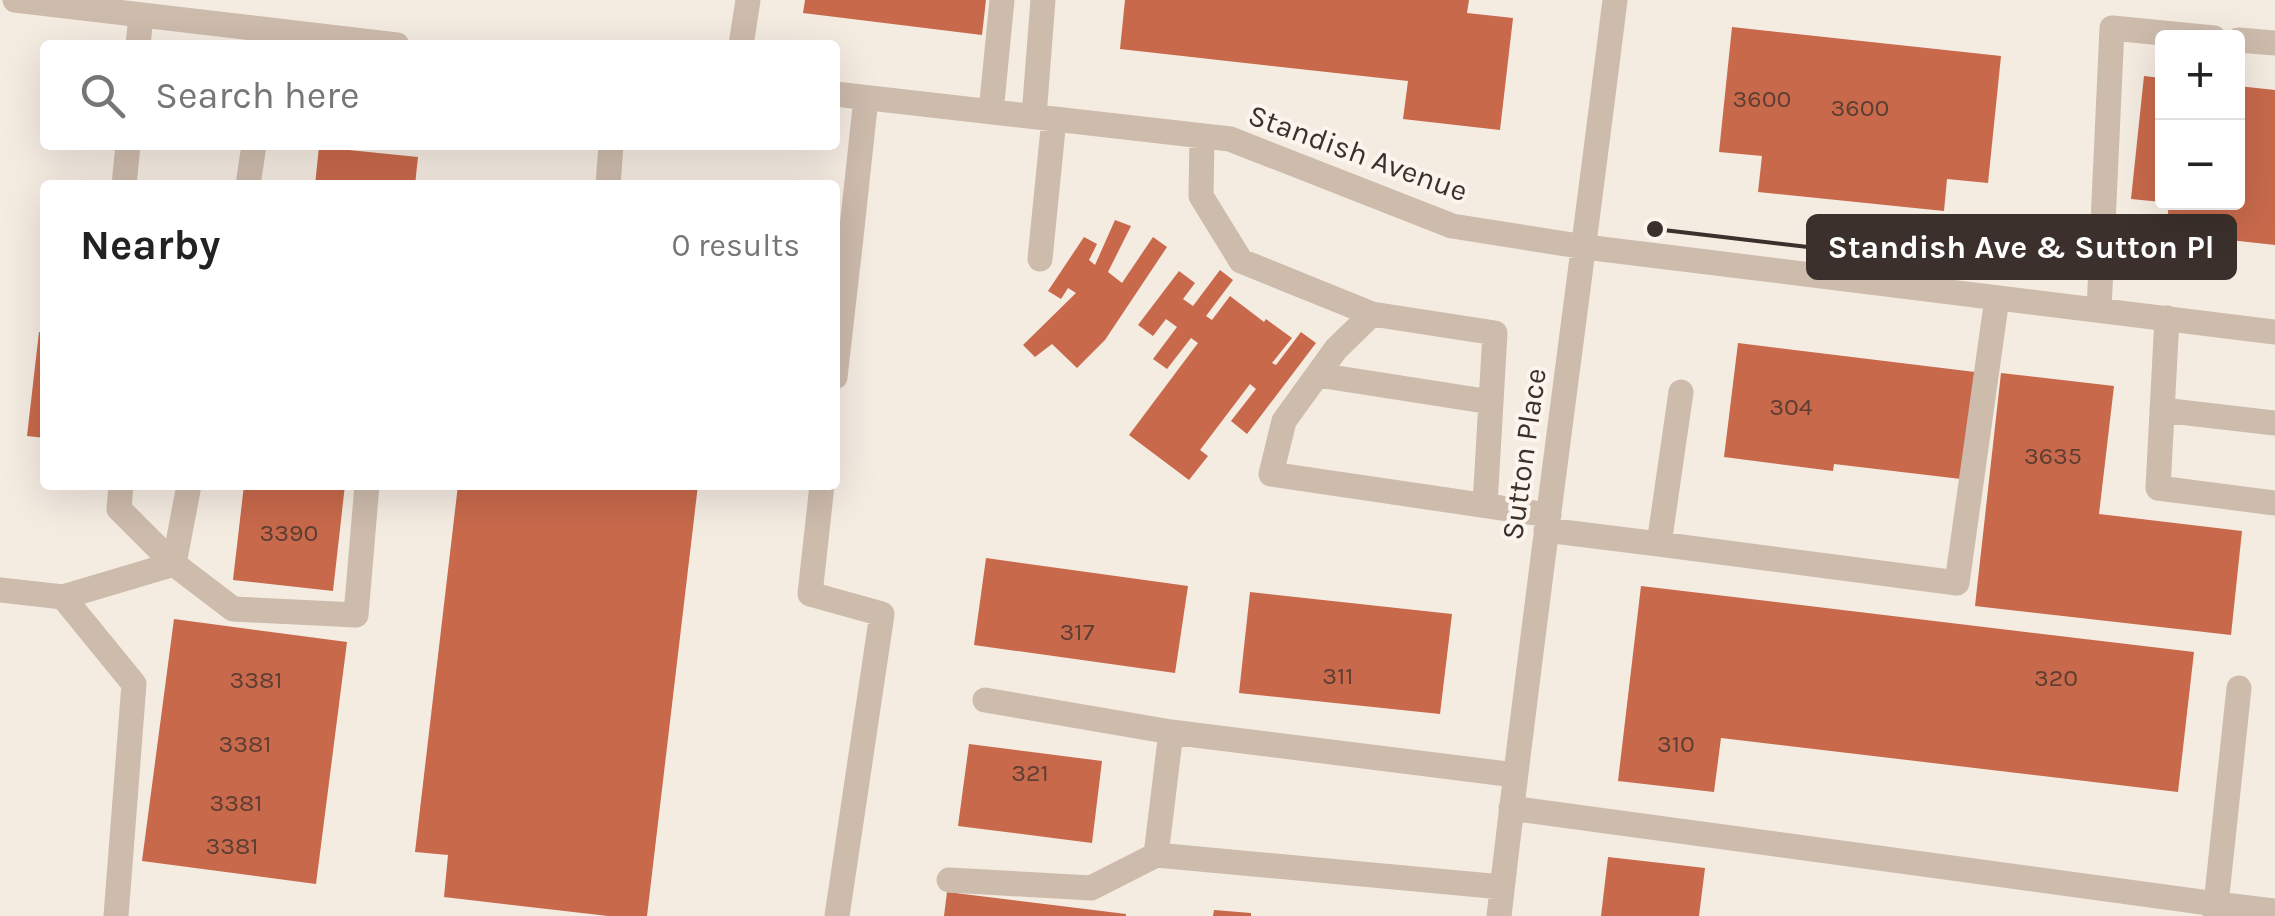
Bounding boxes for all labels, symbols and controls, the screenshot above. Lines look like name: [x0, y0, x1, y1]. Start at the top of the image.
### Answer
map controls: [2155, 30, 2245, 210]
button: +: [2155, 30, 2245, 120]
search box: [40, 40, 840, 150]
icon: search: [75, 68, 130, 123]
text: Search here: [155, 73, 359, 118]
house number: 3600: [1733, 84, 1791, 113]
house number: 3600: [1831, 93, 1889, 122]
street label: Standish Avenue: [1244, 97, 1472, 209]
button: −: [2155, 120, 2245, 210]
callout: Standish Ave & Sutton Pl: [1808, 216, 2235, 278]
text: Nearby: [80, 220, 220, 270]
text: 0 results: [671, 227, 800, 264]
text: Standish Ave & Sutton Pl: [1828, 229, 2214, 266]
street label: Sutton Place: [1494, 366, 1554, 542]
house number: 304: [1769, 392, 1813, 421]
house number: 3635: [2024, 441, 2082, 470]
house number: 3390: [260, 518, 318, 547]
house number: 317: [1060, 617, 1095, 646]
house number: 311: [1322, 661, 1354, 690]
house number: 320: [2034, 663, 2078, 692]
house number: 3381: [229, 665, 283, 694]
house number: 3381: [218, 729, 272, 758]
house number: 310: [1657, 729, 1695, 758]
house number: 321: [1011, 758, 1049, 787]
house number: 3381: [209, 788, 263, 817]
house number: 3381: [205, 831, 259, 860]

